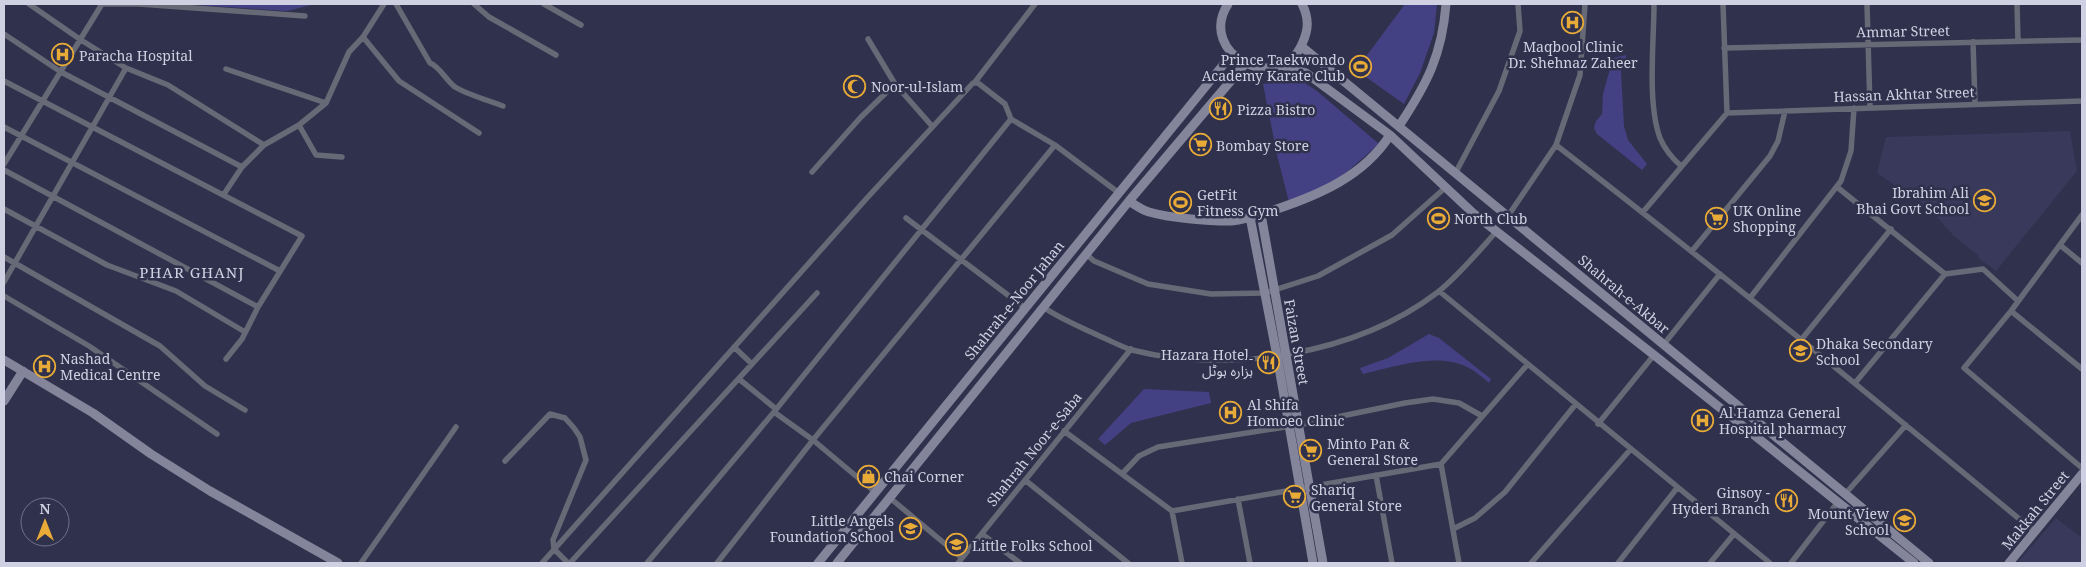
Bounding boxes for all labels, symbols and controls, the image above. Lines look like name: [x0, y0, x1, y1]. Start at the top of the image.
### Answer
hospital icon: Maqbool Clinic Dr. Shehnaz Zaheer: [1561, 11, 1585, 35]
street label: Ammar Street: [1856, 21, 1950, 41]
place label: Maqbool Clinic Dr. Shehnaz Zaheer: [1508, 37, 1638, 72]
hospital icon: Paracha Hospital: [51, 43, 75, 67]
place label: Paracha Hospital: [79, 46, 193, 65]
place label: Prince Taekwondo Academy Karate Club: [1202, 50, 1345, 85]
sports icon: Prince Taekwondo Academy Karate Club: [1349, 55, 1373, 79]
mosque icon: Noor-ul-Islam: [843, 74, 867, 98]
place label: Noor-ul-Islam: [871, 77, 963, 96]
street label: Hassan Akhtar Street: [1833, 82, 1975, 106]
restaurant icon: Pizza Bistro: [1209, 97, 1233, 121]
place label: Pizza Bistro: [1237, 100, 1315, 119]
supermarket icon: Bombay Store: [1188, 133, 1212, 157]
place label: Bombay Store: [1216, 136, 1309, 155]
place label: Ibrahim Ali Bhai Govt School: [1856, 183, 1970, 218]
place label: GetFit Fitness Gym: [1197, 185, 1279, 220]
school or university icon: Ibrahim Ali Bhai Govt School: [1973, 188, 1997, 212]
sports icon: GetFit Fitness Gym: [1169, 190, 1193, 214]
place label: UK Online Shopping: [1733, 201, 1801, 236]
sports icon: North Club: [1426, 206, 1450, 230]
supermarket icon: UK Online Shopping: [1705, 206, 1729, 230]
place label: North Club: [1454, 209, 1527, 228]
street label: Shahrah-e-Noor Jahan: [960, 236, 1068, 364]
street label: Shahrah-e-Akbar: [1574, 250, 1674, 338]
district label: PHAR GHANJ: [139, 262, 245, 282]
street label: Faizan Street: [1280, 298, 1314, 386]
place label: Dhaka Secondary School: [1816, 334, 1933, 369]
school or university icon: Dhaka Secondary School: [1788, 339, 1812, 363]
place label: Hazara Hotel۔ ہزارہ ہوٹل: [1161, 345, 1253, 380]
place label: Nashad Medical Centre: [60, 349, 161, 384]
restaurant icon: Hazara Hotel۔ ہزارہ ہوٹل: [1257, 350, 1281, 374]
hospital icon: Nashad Medical Centre: [32, 354, 56, 378]
street label: Shahrah Noor-e-Saba: [982, 388, 1086, 510]
place label: Al Shifa Homoeo Clinic: [1247, 395, 1345, 430]
hospital icon: Al Shifa Homoeo Clinic: [1219, 400, 1243, 424]
place label: Al Hamza General Hospital pharmacy: [1719, 403, 1846, 438]
hospital icon: Al Hamza General Hospital pharmacy: [1691, 408, 1715, 432]
place label: Minto Pan & General Store: [1327, 434, 1418, 469]
supermarket icon: Minto Pan & General Store: [1299, 439, 1323, 463]
shop icon: Chai Corner: [856, 464, 880, 488]
street label: Makkah Street: [1997, 466, 2073, 554]
place label: Chai Corner: [884, 467, 964, 486]
place label: Shariq General Store: [1311, 480, 1402, 515]
place label: Ginsoy - Hyderi Branch: [1672, 483, 1770, 518]
supermarket icon: Shariq General Store: [1283, 485, 1307, 509]
restaurant icon: Ginsoy - Hyderi Branch: [1774, 488, 1798, 512]
north arrow: [20, 497, 70, 547]
text: N: [39, 499, 51, 518]
place label: Mount View School: [1808, 504, 1890, 539]
school or university icon: Mount View School: [1893, 509, 1917, 533]
place label: Little Angels Foundation School: [770, 511, 895, 546]
school or university icon: Little Angels Foundation School: [898, 516, 922, 540]
school or university icon: Little Folks School: [944, 533, 968, 557]
place label: Little Folks School: [972, 536, 1093, 555]

